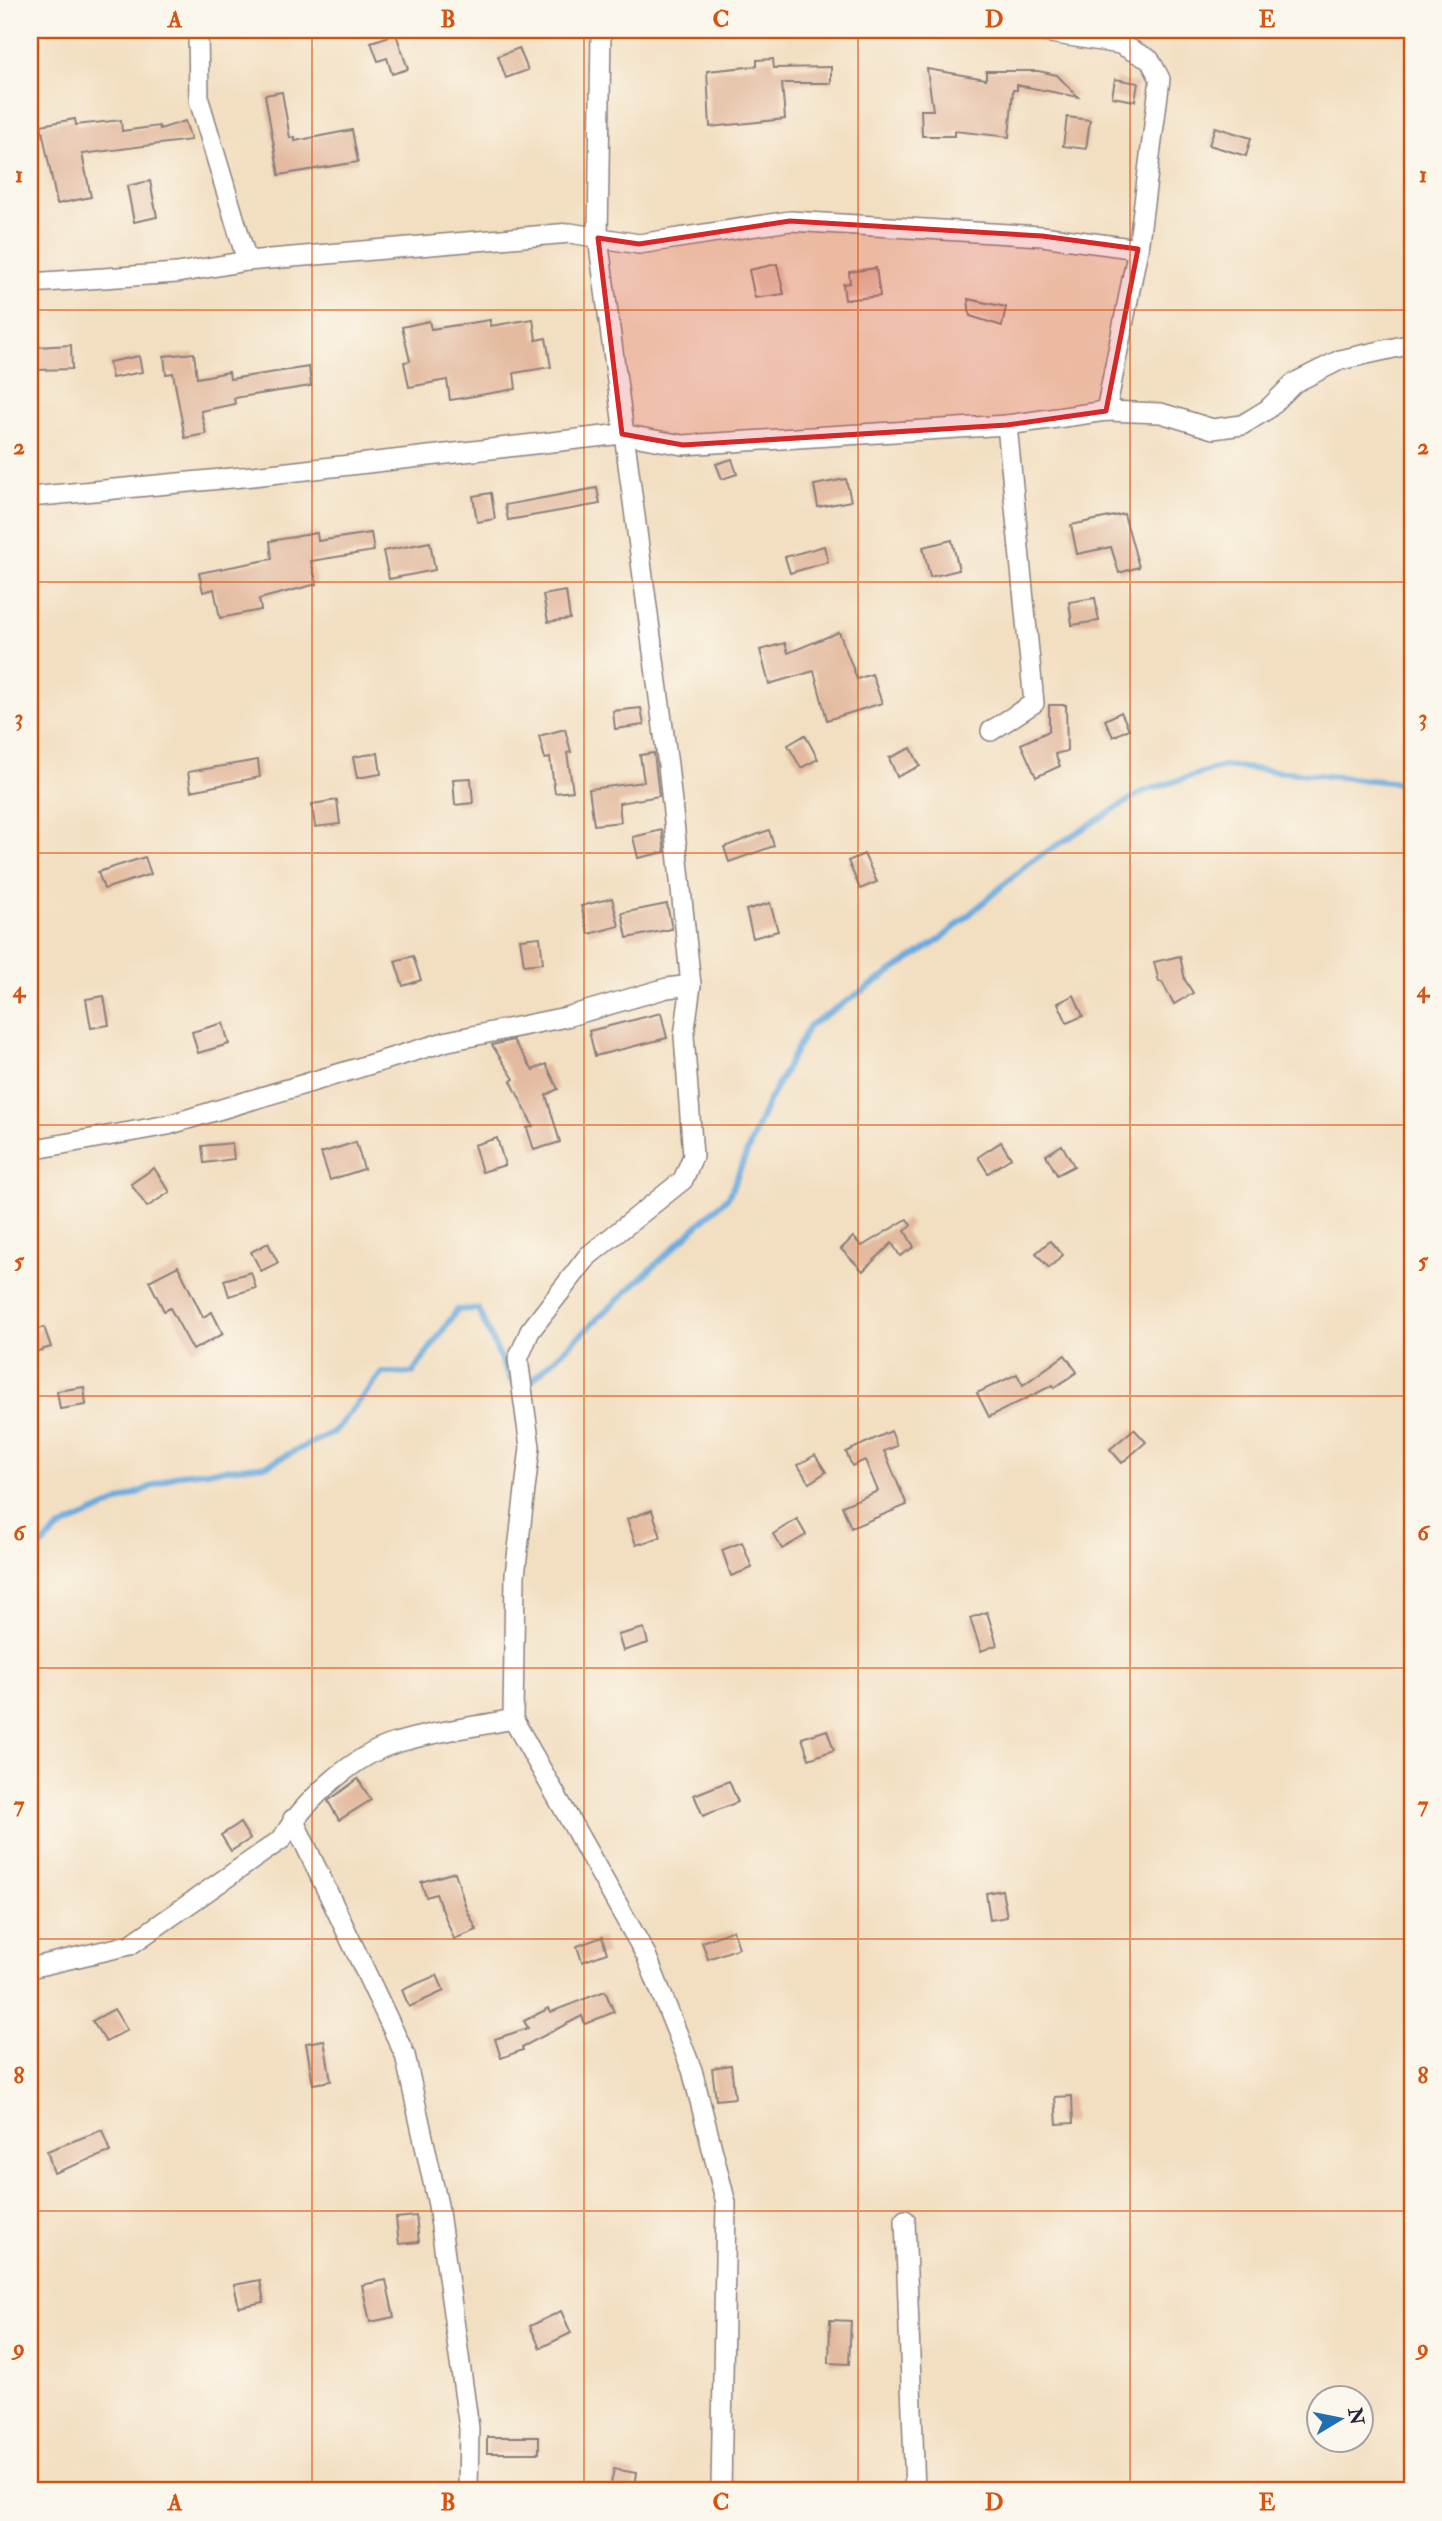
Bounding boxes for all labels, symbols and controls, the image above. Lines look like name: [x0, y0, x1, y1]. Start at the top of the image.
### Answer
text: A: [167, 5, 183, 34]
text: B: [440, 5, 456, 34]
text: C: [713, 5, 729, 34]
text: D: [985, 5, 1003, 34]
text: E: [1259, 5, 1276, 34]
text: 1: [15, 160, 23, 189]
text: 1: [1419, 160, 1427, 189]
text: 2: [13, 432, 25, 461]
text: 2: [1417, 432, 1429, 461]
text: 3: [15, 703, 23, 732]
text: 3: [1419, 703, 1427, 732]
text: 4: [12, 975, 27, 1004]
text: 4: [1416, 975, 1431, 1004]
text: 5: [14, 1246, 25, 1275]
text: 5: [1418, 1246, 1429, 1275]
text: 6: [13, 1518, 27, 1547]
text: 6: [1417, 1518, 1431, 1547]
text: 7: [14, 1790, 25, 1819]
text: 7: [1418, 1790, 1429, 1819]
text: 8: [14, 2061, 25, 2090]
text: 8: [1418, 2061, 1429, 2090]
text: 9: [11, 2333, 25, 2362]
text: 9: [1415, 2333, 1429, 2362]
north arrow: [1306, 2384, 1376, 2454]
text: N: [1342, 2405, 1369, 2428]
text: A: [167, 2488, 183, 2517]
text: B: [440, 2488, 456, 2517]
text: C: [713, 2488, 729, 2517]
text: D: [985, 2488, 1003, 2517]
text: E: [1259, 2488, 1276, 2517]

